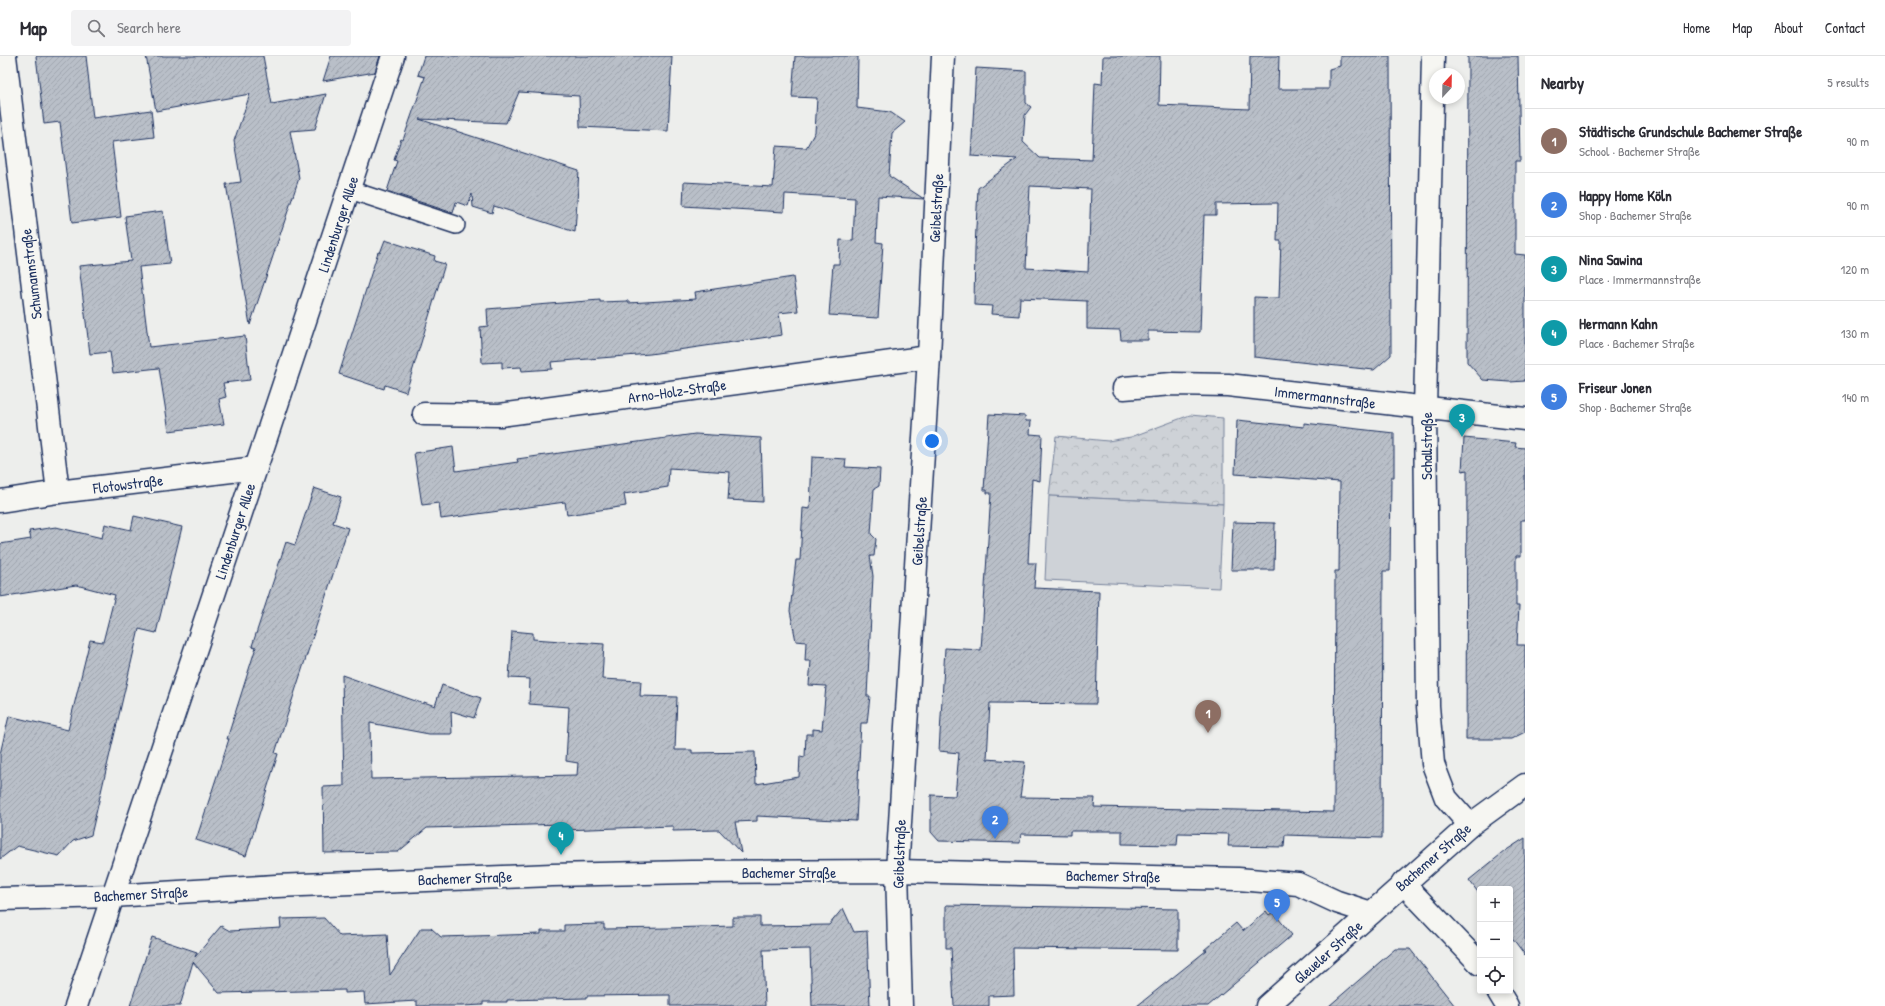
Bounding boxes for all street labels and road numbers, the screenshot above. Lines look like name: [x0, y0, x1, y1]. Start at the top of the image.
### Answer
street label: Lindenburger Allee: [313, 173, 363, 275]
street label: Geibelstraße: [924, 173, 948, 243]
street label: Schumannstraße: [15, 227, 47, 321]
street label: Arno-Holz-Straße: [626, 374, 728, 408]
street label: Immermannstraße: [1273, 380, 1377, 414]
street label: Schallstraße: [1416, 412, 1437, 480]
street label: Flotowstraße: [91, 469, 164, 499]
street label: Lindenburger Allee: [210, 480, 260, 582]
street label: Geibelstraße: [906, 496, 932, 566]
street label: Bachemer Straße: [1390, 818, 1476, 896]
street label: Geibelstraße: [887, 819, 911, 889]
street label: Bachemer Straße: [742, 862, 836, 883]
street label: Bachemer Straße: [1066, 865, 1160, 887]
street label: Bachemer Straße: [417, 866, 513, 890]
street label: Bachemer Straße: [93, 881, 189, 907]
street label: Gleueler Straße: [1289, 915, 1367, 989]

